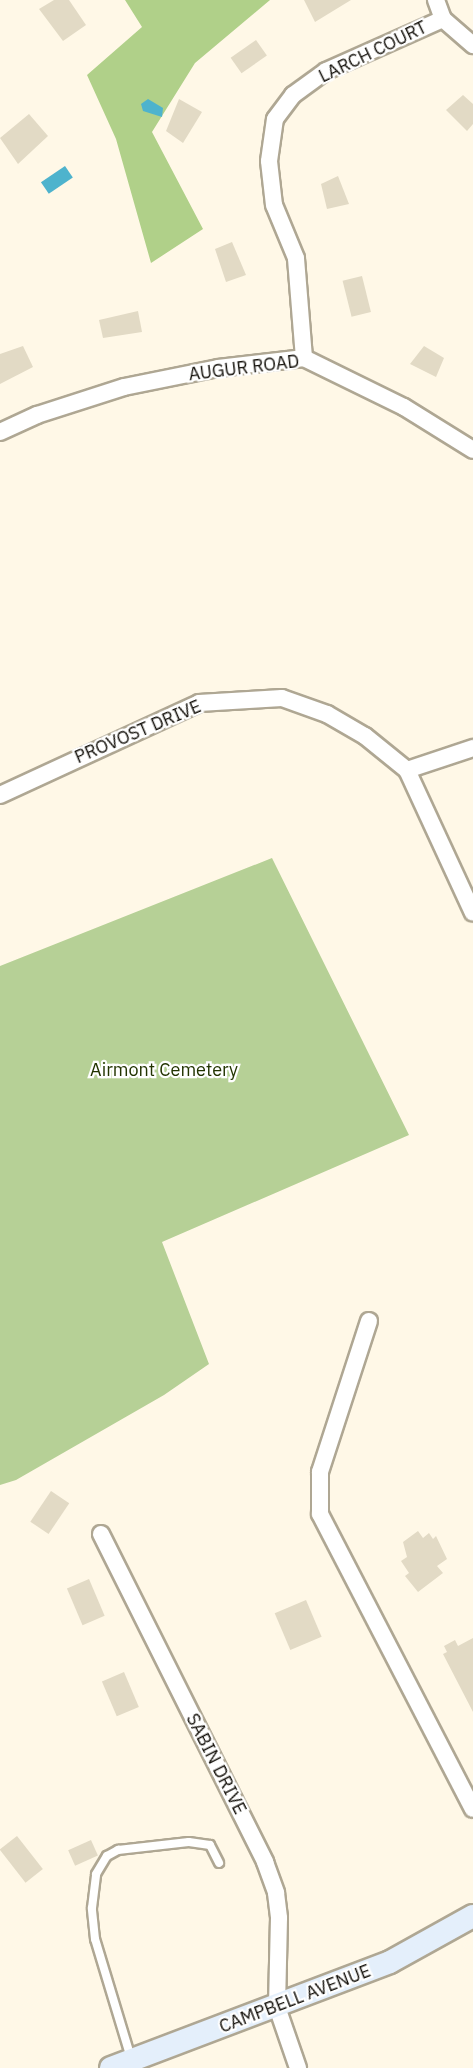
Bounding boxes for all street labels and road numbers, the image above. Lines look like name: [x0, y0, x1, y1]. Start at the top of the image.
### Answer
street label: LARCH COURT: [315, 17, 431, 87]
street label: AUGUR ROAD: [187, 350, 301, 386]
street label: PROVOST DRIVE: [72, 696, 204, 768]
street label: SABIN DRIVE: [181, 1710, 251, 1818]
street label: CAMPBELL AVENUE: [216, 1960, 374, 2038]

